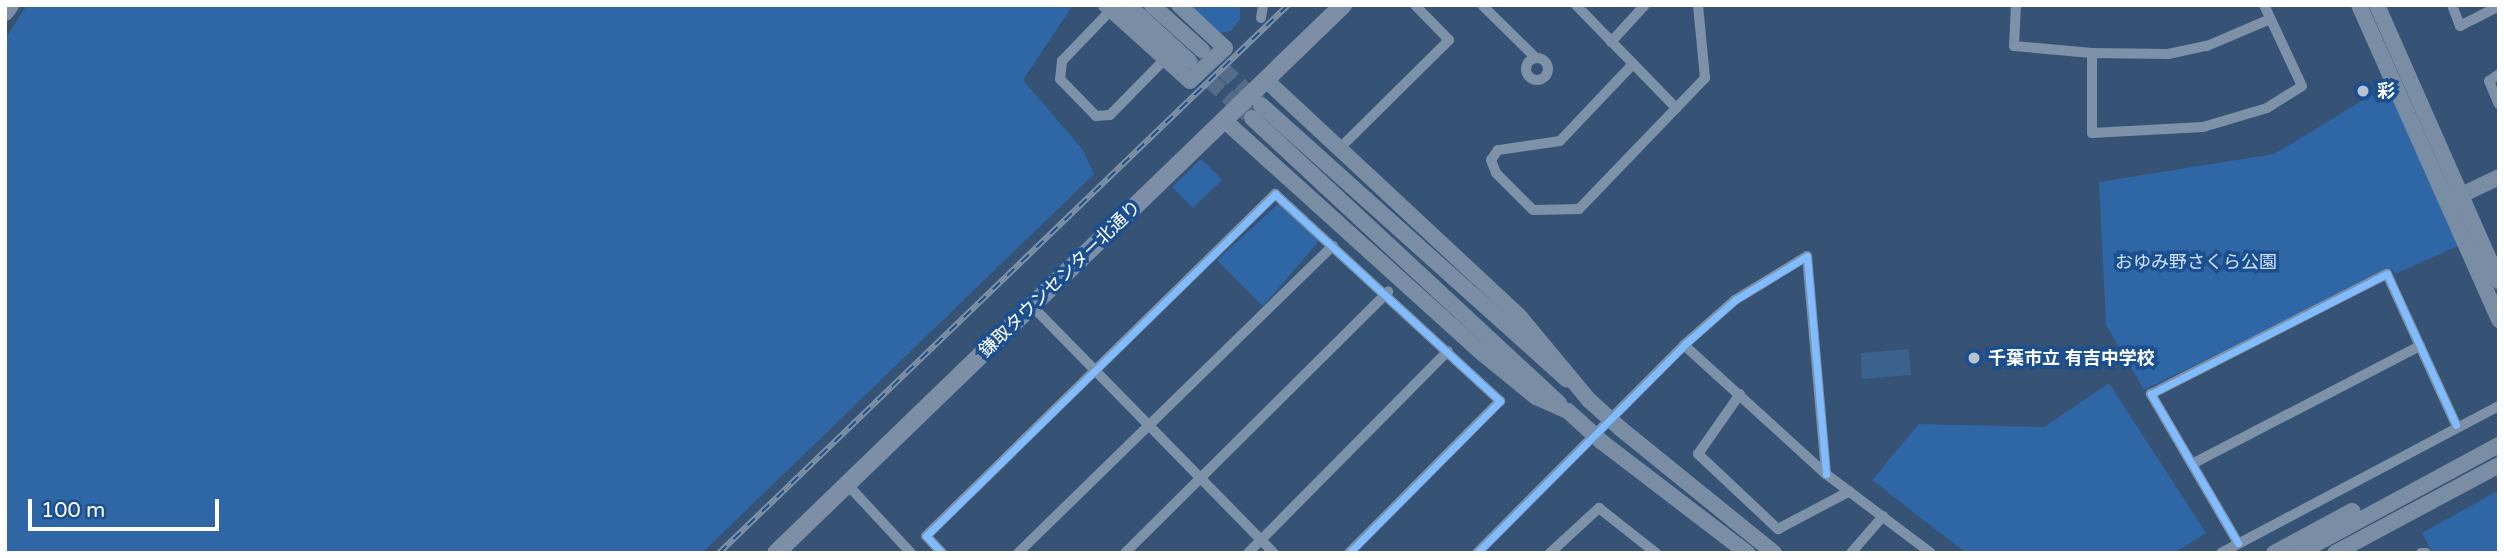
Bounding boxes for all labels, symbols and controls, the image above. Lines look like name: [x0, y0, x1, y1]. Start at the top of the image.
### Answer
place label: 彩: [2377, 80, 2395, 102]
marker: 彩: [2355, 83, 2371, 99]
street label: 鎌取タウンセンター北通り: [975, 196, 1145, 362]
park label: おゆみ野さくら公園: [2115, 251, 2277, 273]
place label: 千葉市立 有吉中学校: [1988, 347, 2155, 369]
marker: 千葉市立 有吉中学校: [1966, 350, 1982, 366]
scale bar: [32, 484, 222, 528]
text: 100 m: [41, 498, 105, 523]

